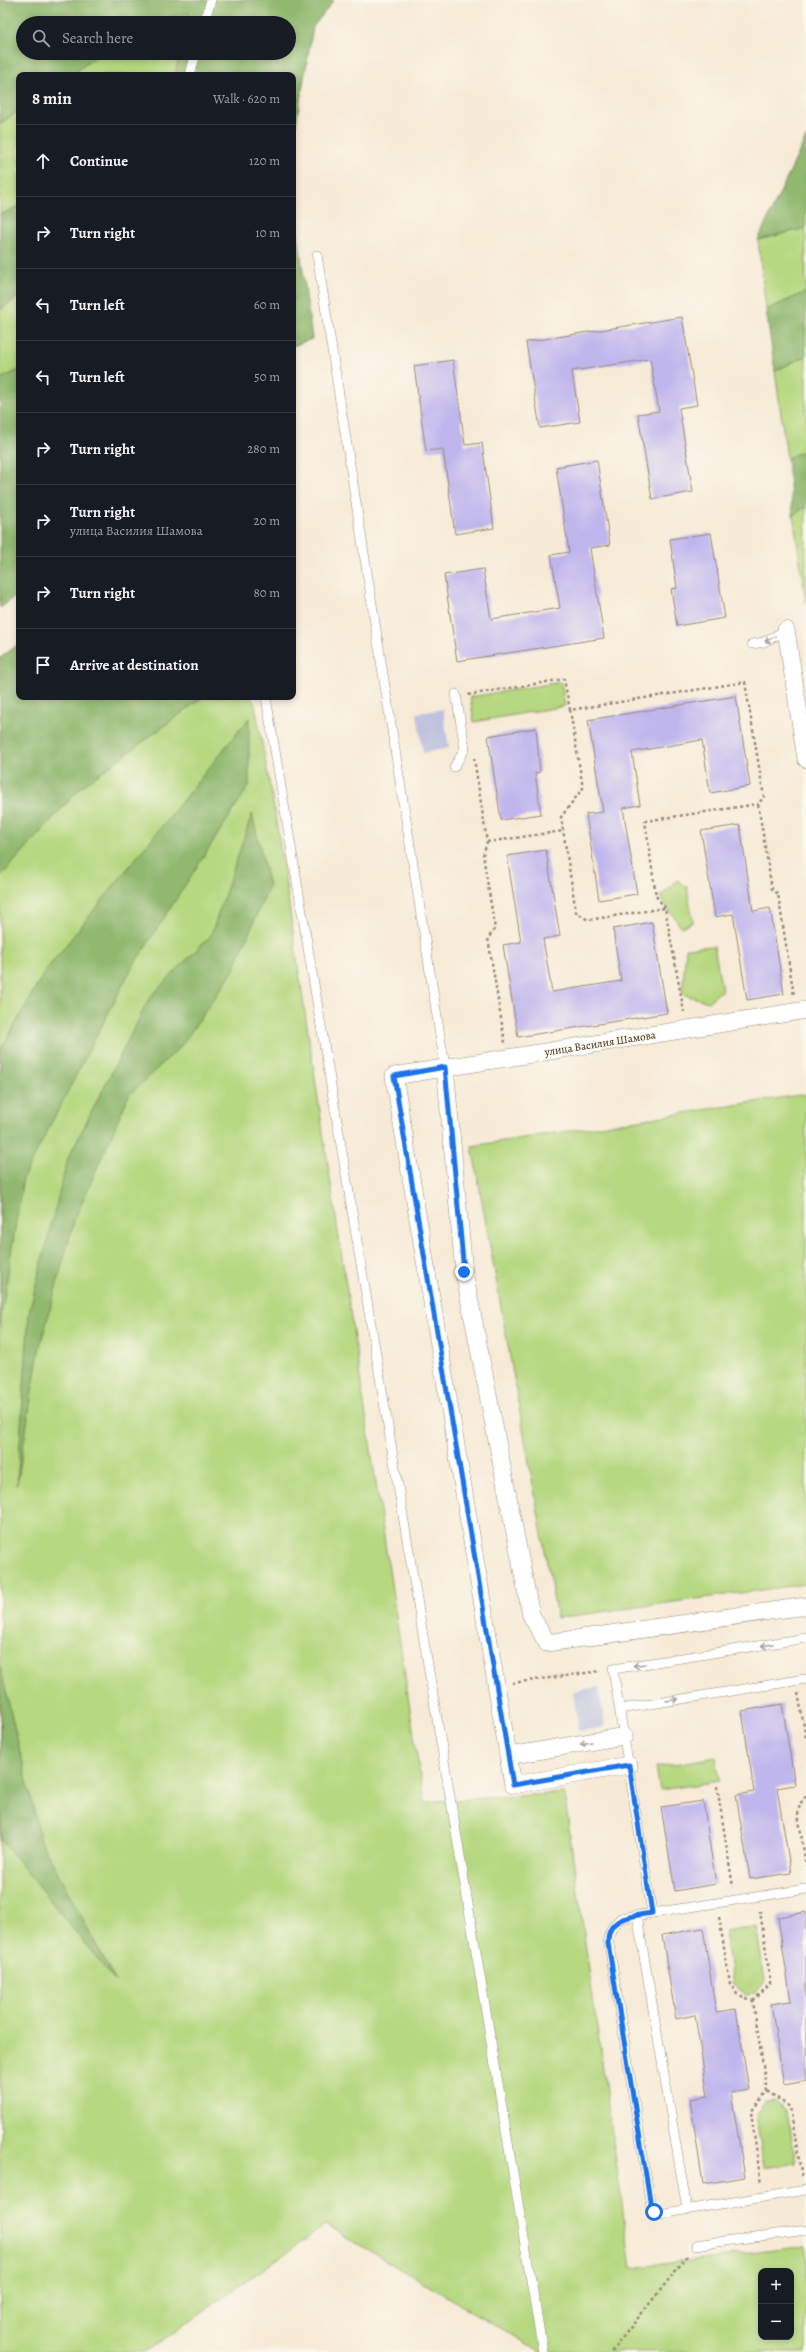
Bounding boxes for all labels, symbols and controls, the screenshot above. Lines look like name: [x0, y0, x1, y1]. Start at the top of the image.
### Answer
search box: [16, 16, 296, 60]
icon: search: [30, 27, 52, 49]
text: Search here: [62, 28, 133, 48]
text: 8 min: [32, 87, 72, 110]
text: Walk · 620 m: [213, 90, 280, 107]
icon: ahead: [32, 150, 54, 172]
text: Continue: [70, 151, 128, 171]
text: 120 m: [249, 152, 280, 169]
icon: right: [32, 222, 54, 244]
text: Turn right: [70, 223, 135, 243]
text: 10 m: [255, 224, 280, 241]
icon: left: [32, 294, 54, 316]
text: Turn left: [70, 295, 125, 315]
text: 60 m: [254, 296, 280, 313]
icon: left: [32, 366, 54, 388]
text: Turn left: [70, 367, 125, 387]
text: 50 m: [254, 368, 280, 385]
icon: right: [32, 438, 54, 460]
text: Turn right: [70, 439, 135, 459]
text: 280 m: [247, 440, 280, 457]
text: Turn right: [70, 502, 135, 522]
icon: right: [32, 510, 54, 532]
text: 20 m: [254, 512, 280, 529]
text: улица Василия Шамова: [70, 522, 203, 539]
icon: right: [32, 582, 54, 604]
text: Turn right: [70, 583, 135, 603]
text: 80 m: [253, 584, 280, 601]
one-way arrow: [764, 635, 776, 643]
icon: arrive: [32, 654, 54, 676]
text: Arrive at destination: [70, 655, 199, 675]
street label: улица Василия Шамова: [542, 1027, 658, 1060]
route end: [455, 1263, 473, 1281]
one-way arrow: [761, 1641, 774, 1649]
one-way arrow: [633, 1661, 646, 1669]
one-way arrow: [665, 1696, 678, 1704]
one-way arrow: [580, 1739, 593, 1747]
route start: [645, 2203, 663, 2221]
map controls: [758, 2268, 794, 2340]
button: +: [758, 2268, 794, 2304]
button: −: [758, 2304, 794, 2340]

